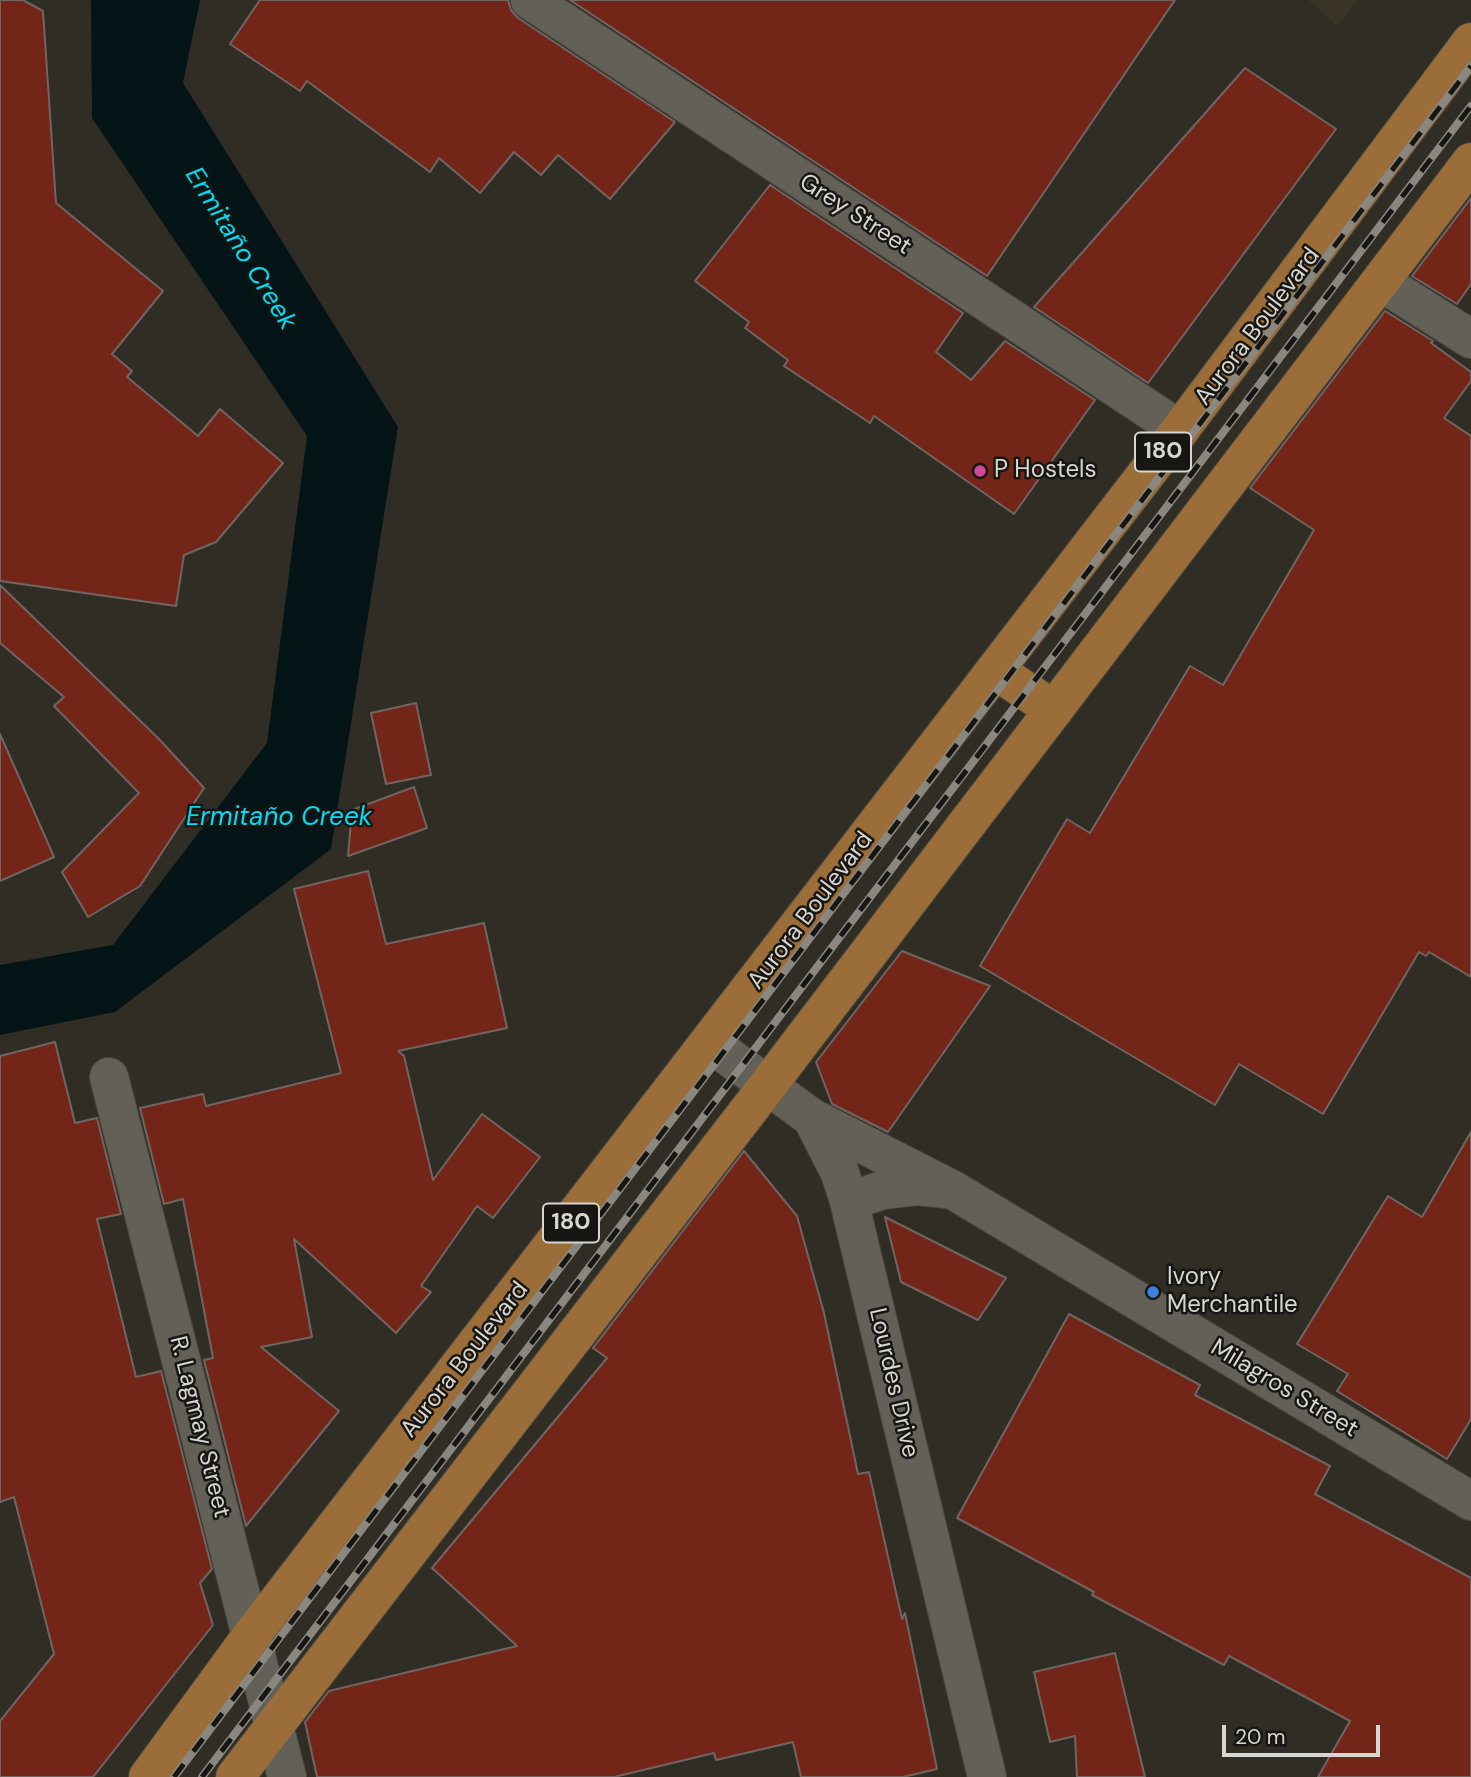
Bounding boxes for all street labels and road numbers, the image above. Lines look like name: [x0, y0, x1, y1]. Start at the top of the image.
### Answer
street label: Grey Street: [794, 168, 916, 262]
street label: Aurora Boulevard: [1189, 242, 1327, 412]
road number: 180: [1135, 432, 1191, 472]
street label: Aurora Boulevard: [742, 826, 880, 996]
road number: 180: [543, 1204, 599, 1242]
street label: Aurora Boulevard: [395, 1276, 535, 1444]
street label: Lourdes Drive: [862, 1305, 924, 1461]
street label: R. Lagmay Street: [162, 1333, 236, 1521]
street label: Milagros Street: [1205, 1334, 1363, 1444]

